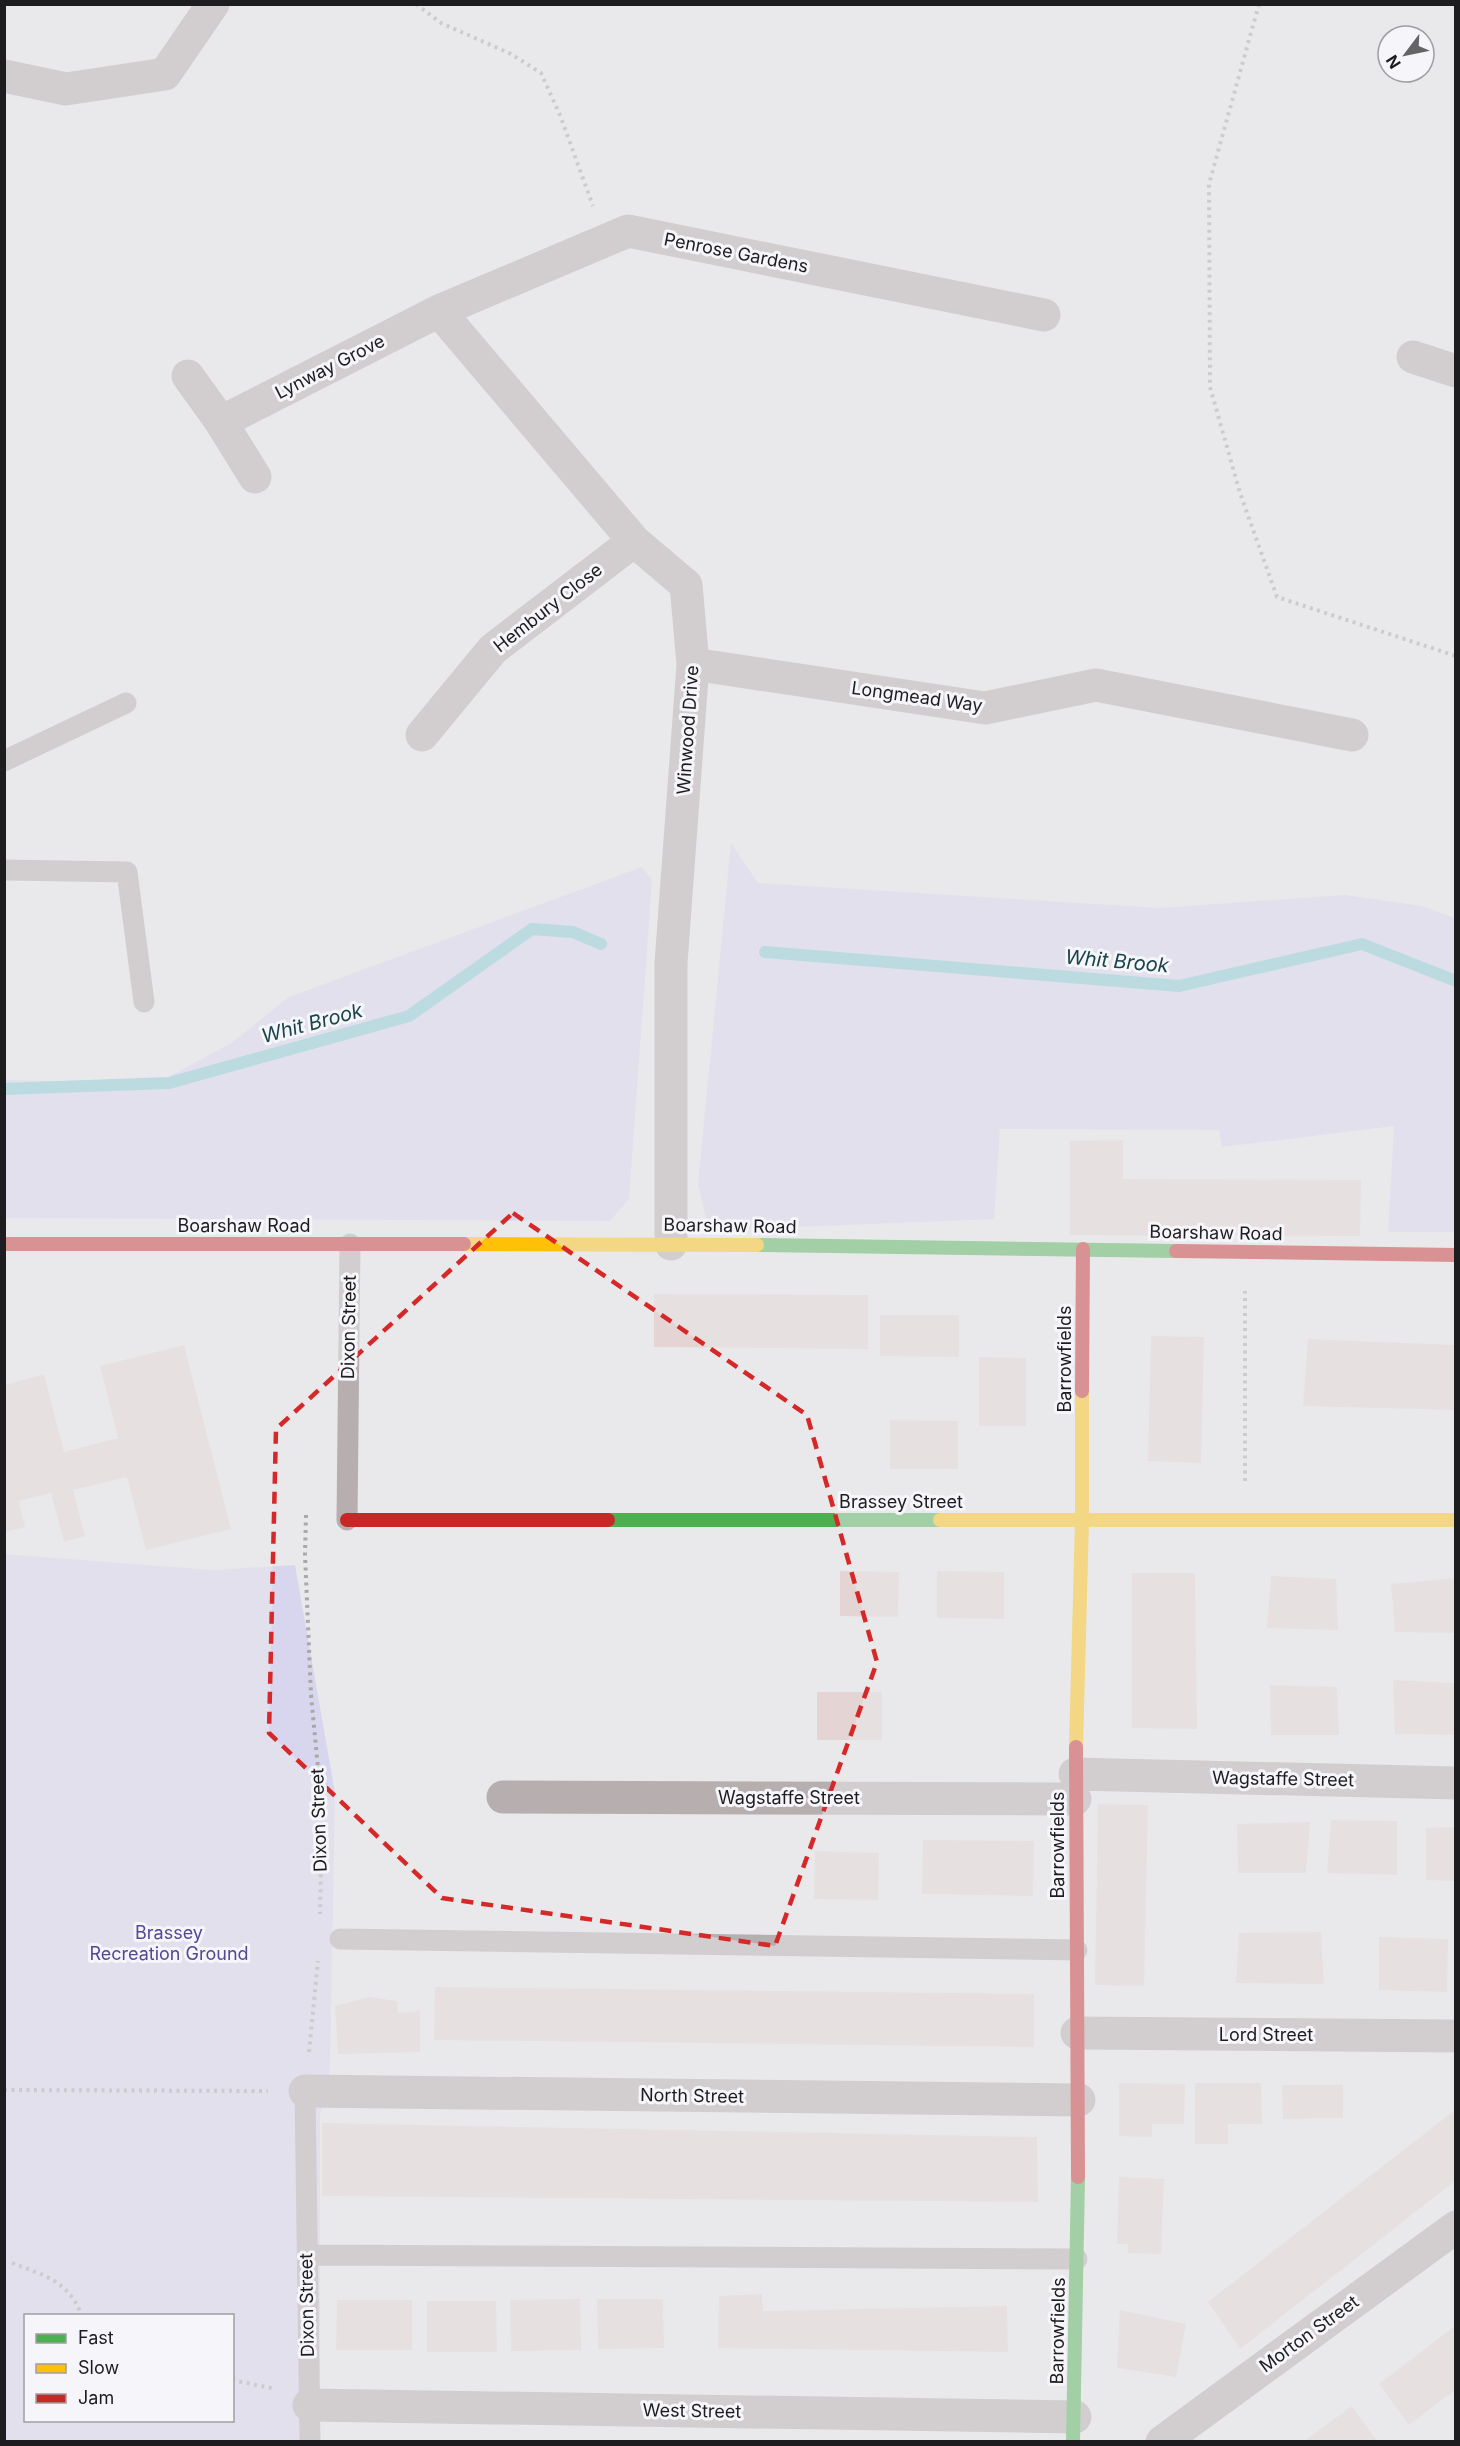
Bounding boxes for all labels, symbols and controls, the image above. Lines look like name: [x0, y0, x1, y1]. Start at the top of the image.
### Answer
north arrow: [1376, 24, 1436, 84]
text: N: [1382, 51, 1405, 72]
street label: Penrose Gardens: [662, 228, 810, 277]
street label: Lynway Grove: [272, 330, 388, 403]
street label: Hembury Close: [489, 559, 606, 656]
street label: Winwood Drive: [673, 665, 702, 795]
street label: Longmead Way: [850, 677, 984, 716]
water label: Whit Brook: [1064, 945, 1171, 978]
water label: Whit Brook: [259, 998, 366, 1048]
street label: Boarshaw Road: [663, 1214, 797, 1237]
street label: Boarshaw Road: [177, 1215, 311, 1236]
street label: Boarshaw Road: [1149, 1221, 1283, 1244]
street label: Dixon Street: [337, 1275, 360, 1379]
street label: Barrowfields: [1054, 1305, 1075, 1413]
street label: Brassey Street: [839, 1491, 963, 1512]
street label: Wagstaffe Street: [1212, 1767, 1354, 1790]
street label: Dixon Street: [306, 1768, 331, 1872]
street label: Wagstaffe Street: [718, 1787, 860, 1808]
street label: Barrowfields: [1047, 1791, 1068, 1899]
park label: Brassey Recreation Ground: [89, 1922, 249, 1964]
street label: Lord Street: [1219, 2024, 1313, 2045]
street label: North Street: [640, 2084, 744, 2107]
street label: Dixon Street: [295, 2253, 318, 2357]
street label: Barrowfields: [1046, 2277, 1069, 2385]
street label: Morton Street: [1255, 2291, 1362, 2377]
legend: [24, 2314, 234, 2422]
text: Fast: [78, 2327, 114, 2348]
text: Slow: [78, 2357, 119, 2378]
text: Jam: [78, 2387, 114, 2408]
street label: West Street: [643, 2399, 742, 2422]

